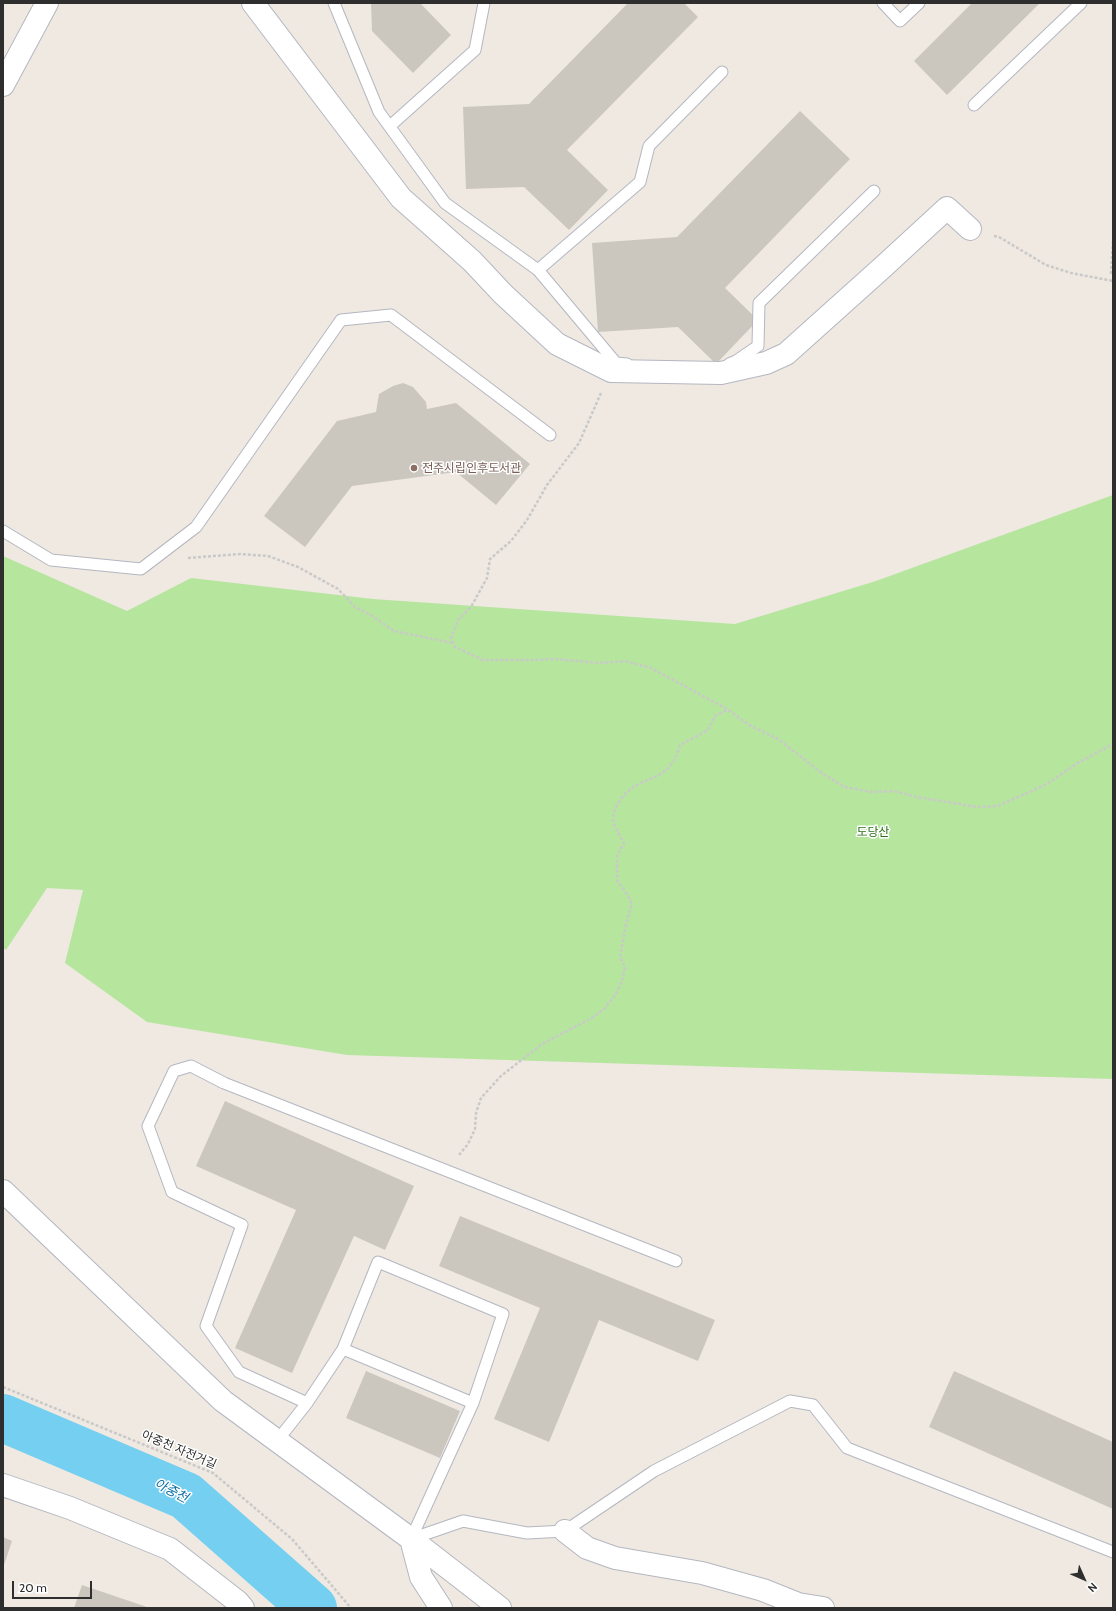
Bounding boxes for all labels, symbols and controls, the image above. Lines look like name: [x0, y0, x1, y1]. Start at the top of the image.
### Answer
place label: 전주시립인후도서관: [422, 461, 521, 475]
marker: 전주시립인후도서관: [409, 463, 419, 473]
park label: 도당산: [856, 825, 890, 839]
street label: 아중천 자전거길: [139, 1428, 219, 1472]
water label: 아중천: [151, 1476, 191, 1506]
north arrow: [1064, 1559, 1104, 1599]
scale bar: [14, 1573, 94, 1599]
text: 20 m: [19, 1580, 47, 1595]
text: N: [1085, 1580, 1100, 1595]

